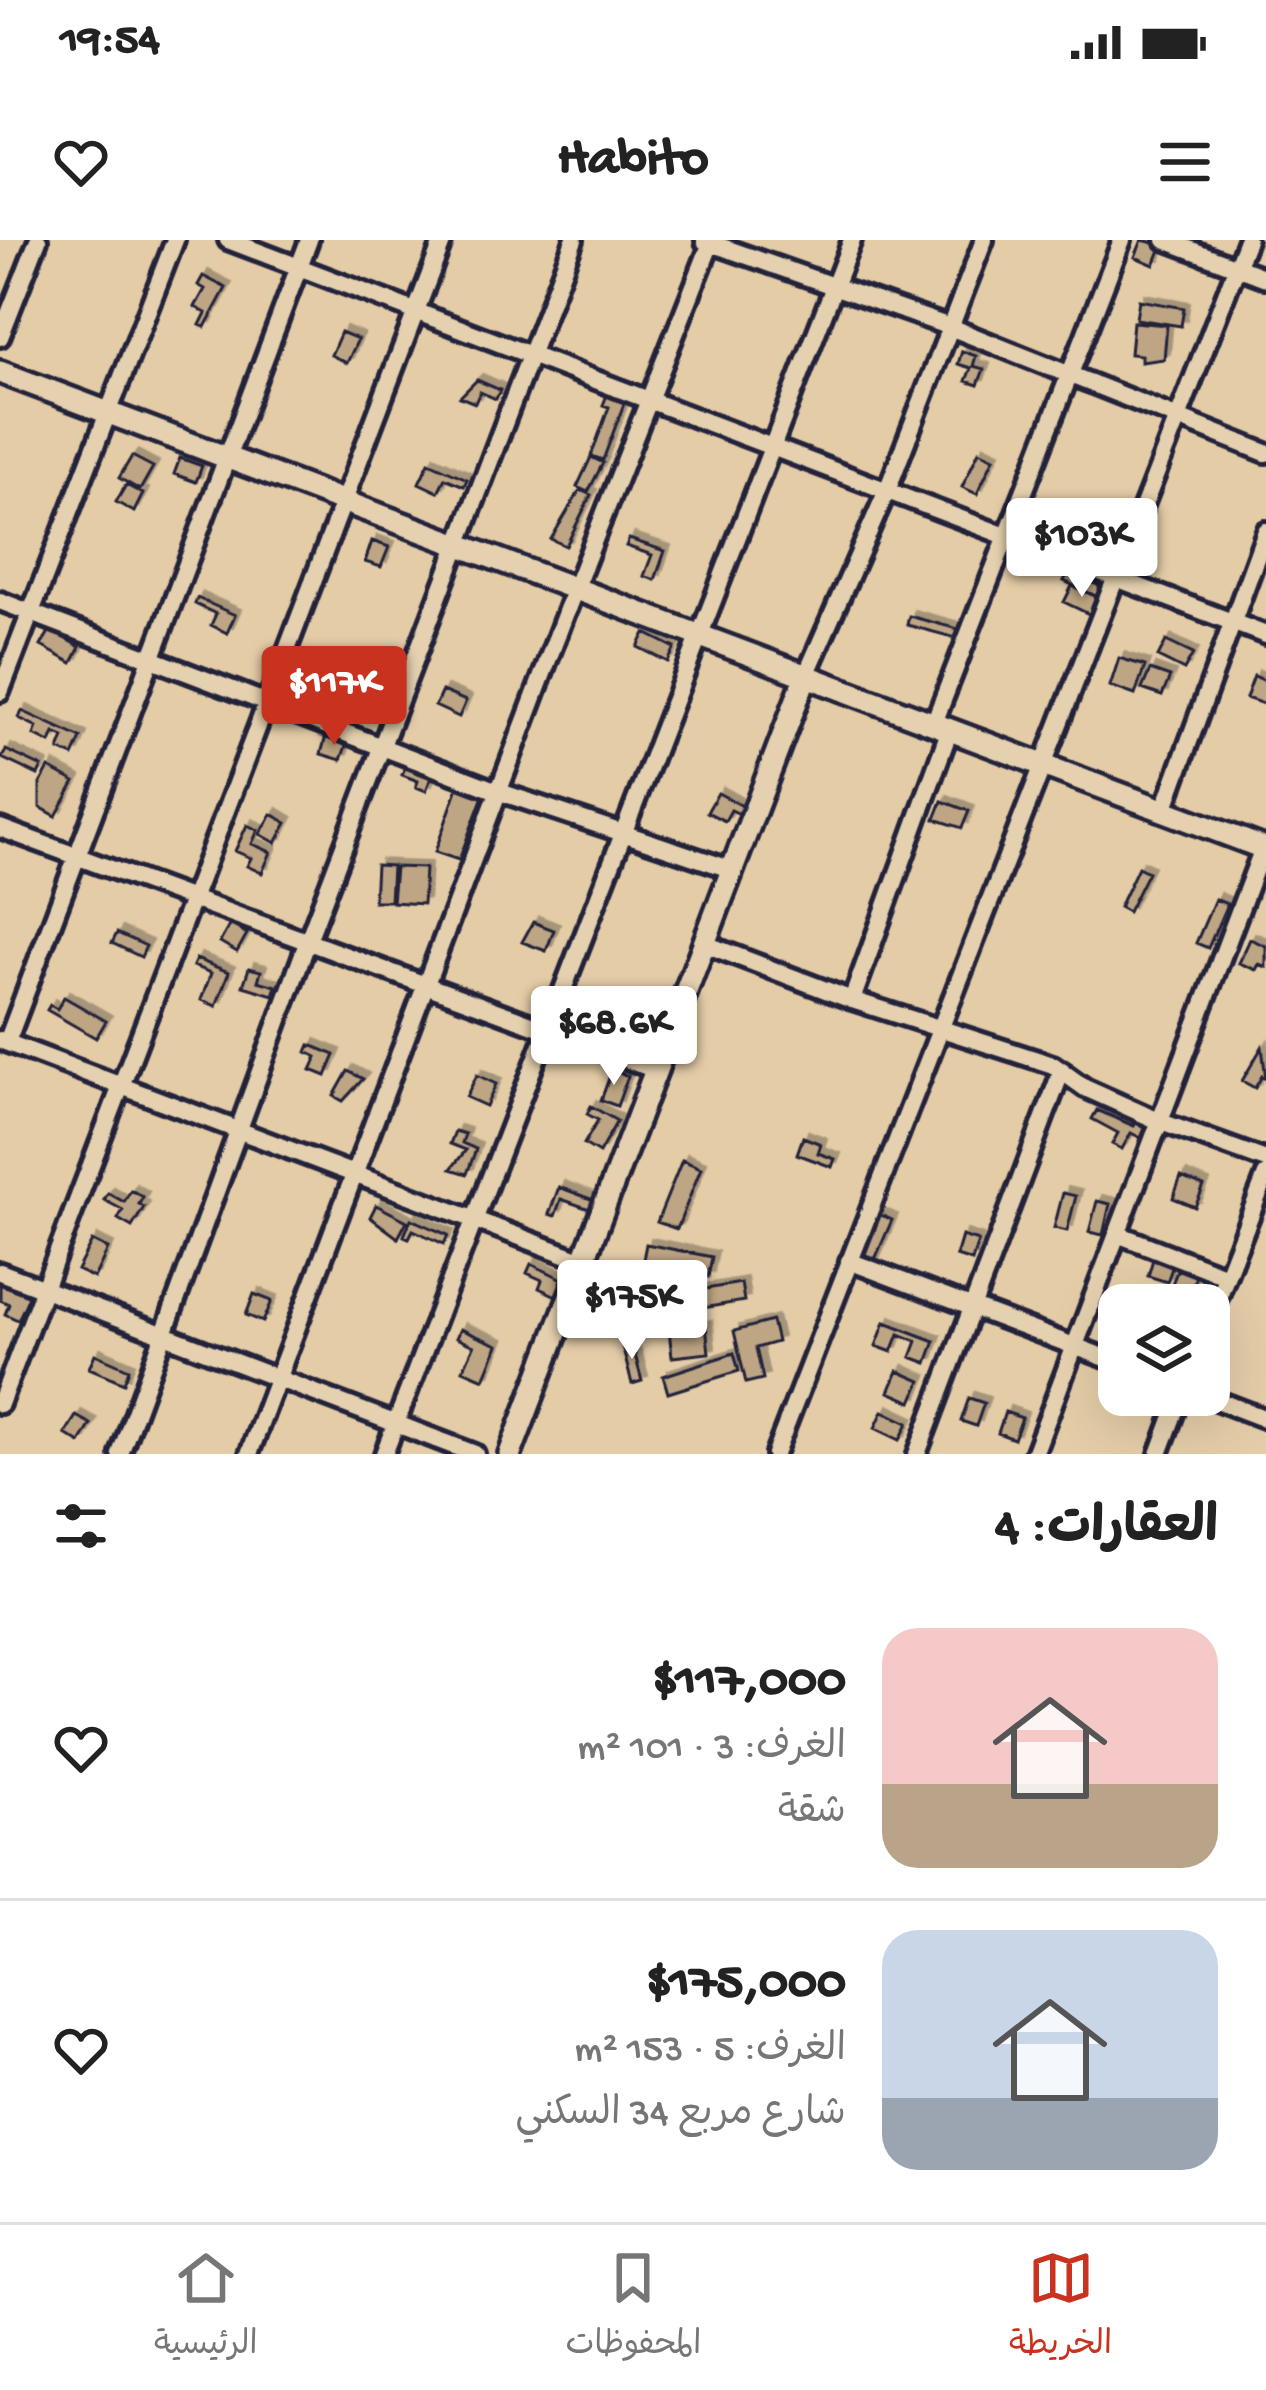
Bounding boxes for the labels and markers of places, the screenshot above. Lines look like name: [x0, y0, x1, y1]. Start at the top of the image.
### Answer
pin: $103K: [998, 498, 1166, 600]
pin: $117K: [250, 646, 418, 748]
pin: $68.6K: [516, 986, 712, 1088]
pin: $175K: [548, 1260, 716, 1362]

